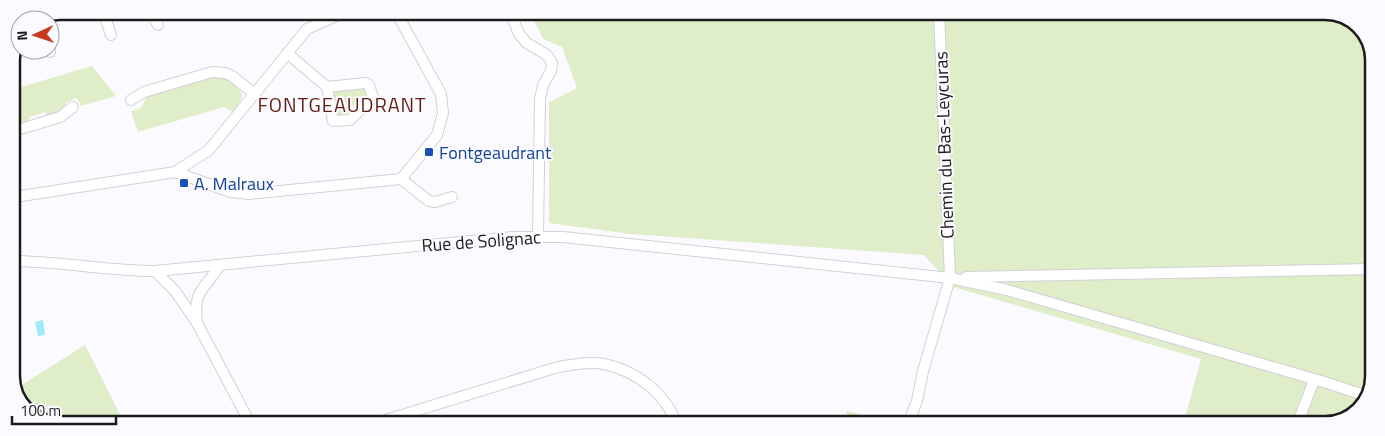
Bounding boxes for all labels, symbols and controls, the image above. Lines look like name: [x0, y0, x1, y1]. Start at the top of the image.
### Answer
north arrow: [10, 10, 60, 60]
text: N: [11, 30, 32, 41]
street label: Chemin du Bas-Leycuras: [927, 51, 961, 239]
district label: FONTGEAUDRANT: [257, 89, 427, 120]
place label: Fontgeaudrant: [439, 139, 552, 166]
marker: Fontgeaudrant: [423, 146, 435, 158]
place label: A. Malraux: [194, 170, 274, 197]
marker: A. Malraux: [178, 177, 190, 189]
street label: Rue de Solignac: [421, 223, 542, 259]
scale bar: [12, 394, 116, 426]
text: 100 m: [20, 399, 61, 422]

